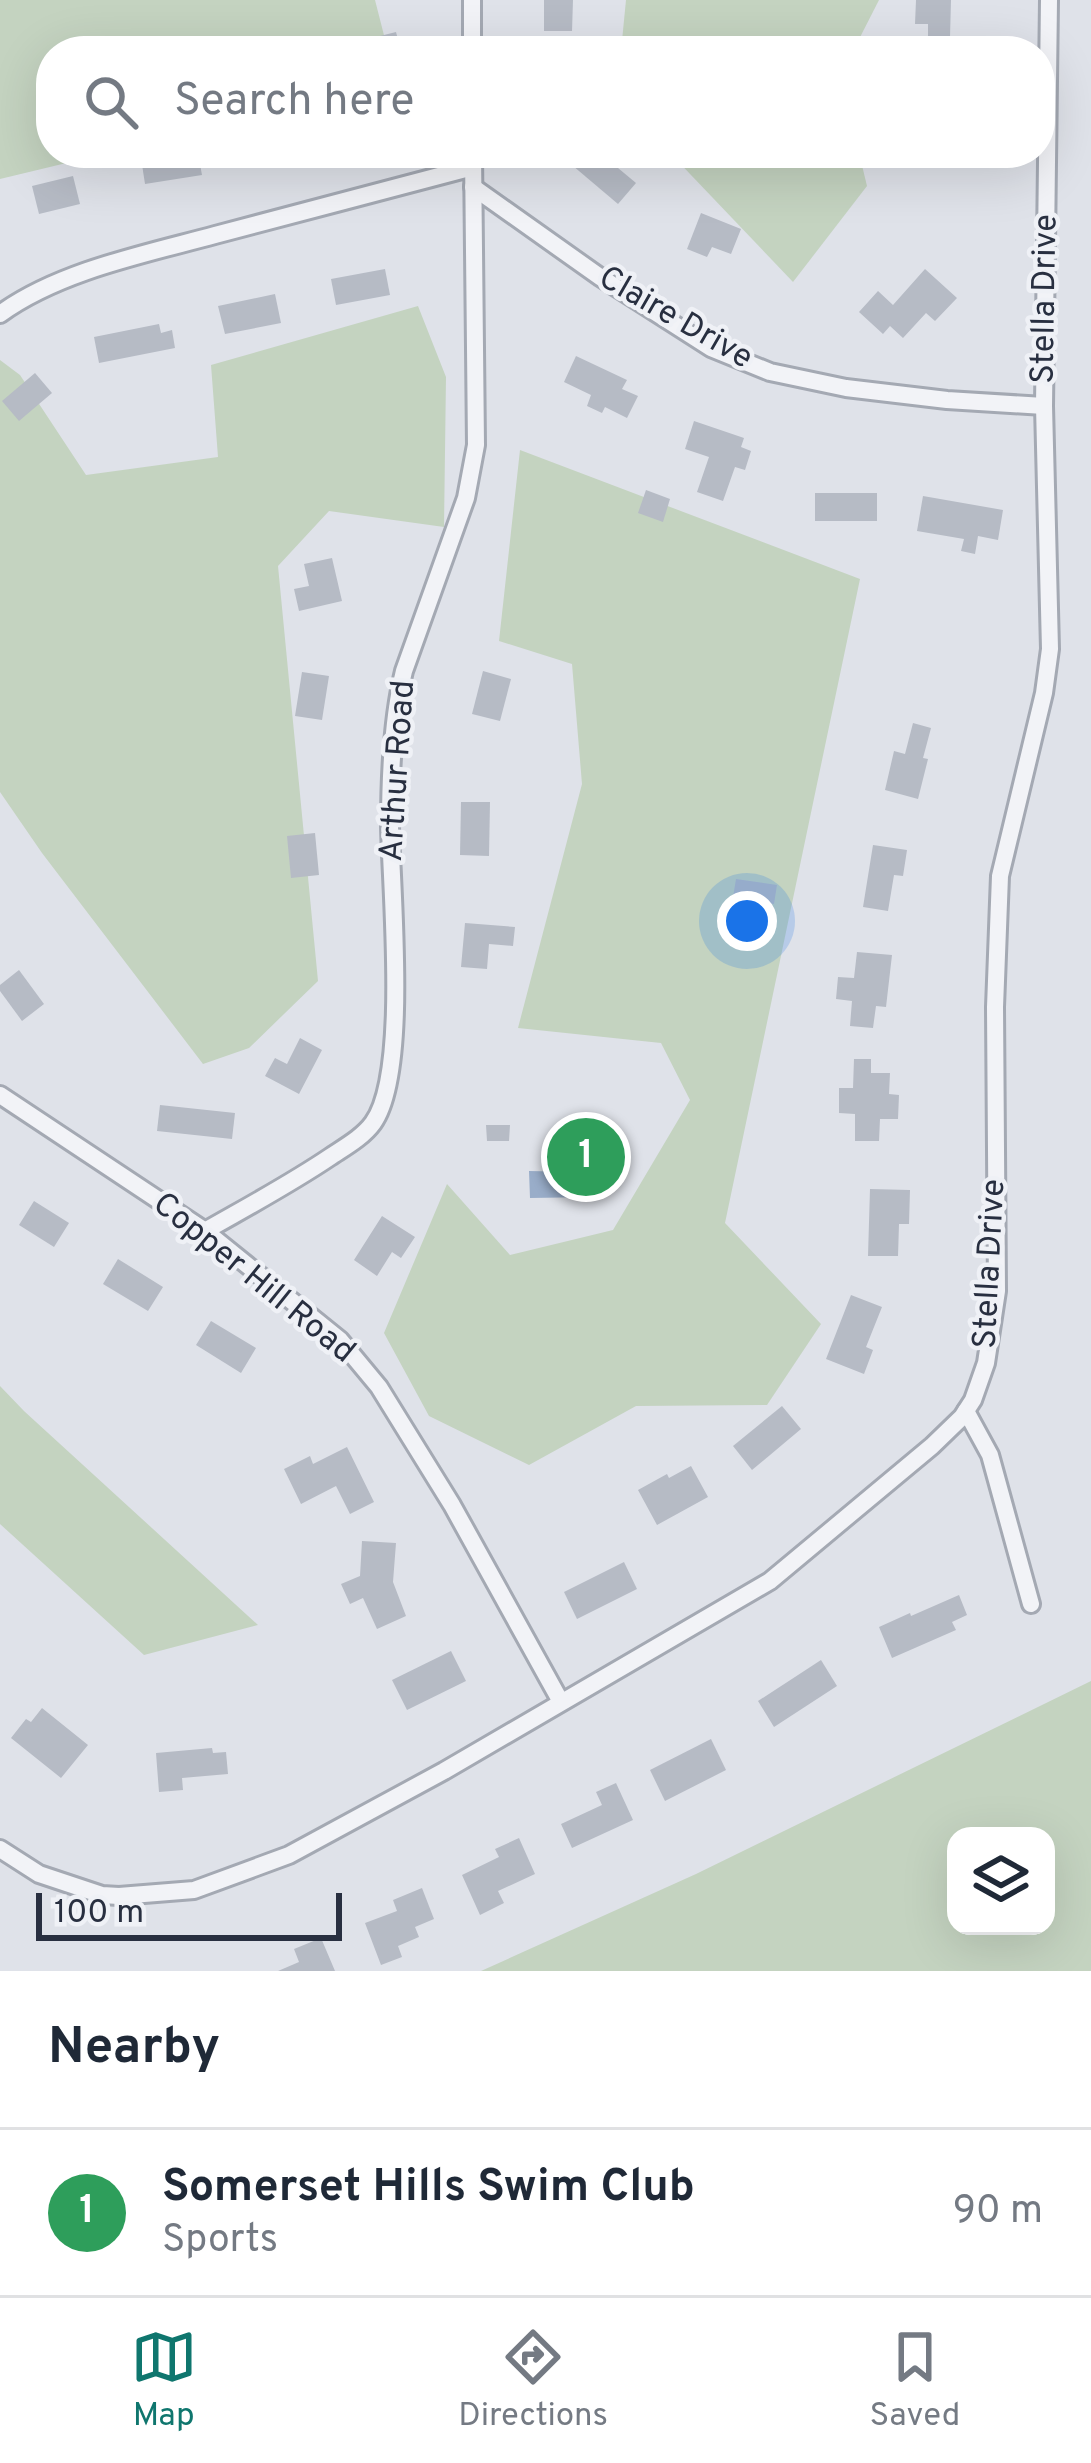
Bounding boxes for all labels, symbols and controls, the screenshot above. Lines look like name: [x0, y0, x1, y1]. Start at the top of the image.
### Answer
search box: [36, 36, 1055, 168]
icon: search: [78, 69, 144, 135]
text: Search here: [174, 74, 414, 131]
street label: Stella Drive: [1024, 214, 1068, 384]
street label: Claire Drive: [590, 258, 760, 380]
street label: Arthur Road: [372, 679, 426, 863]
your location: [717, 891, 777, 951]
pin: 1: [547, 1112, 625, 1202]
street label: Stella Drive: [966, 1178, 1016, 1350]
street label: Copper Hill Road: [143, 1184, 363, 1374]
map controls: [947, 1827, 1055, 1935]
button: layers: [947, 1827, 1055, 1935]
scale bar: [36, 1887, 342, 1940]
text: 100 m: [54, 1893, 144, 1935]
text: Nearby: [48, 2017, 220, 2082]
text: Somerset Hills Swim Club: [162, 2160, 695, 2217]
text: 1: [79, 2188, 95, 2237]
text: 90 m: [953, 2188, 1043, 2237]
text: Sports: [162, 2217, 278, 2266]
tab: Map: [131, 2324, 197, 2438]
tab: Directions: [458, 2324, 608, 2438]
tab: Saved: [870, 2324, 960, 2438]

